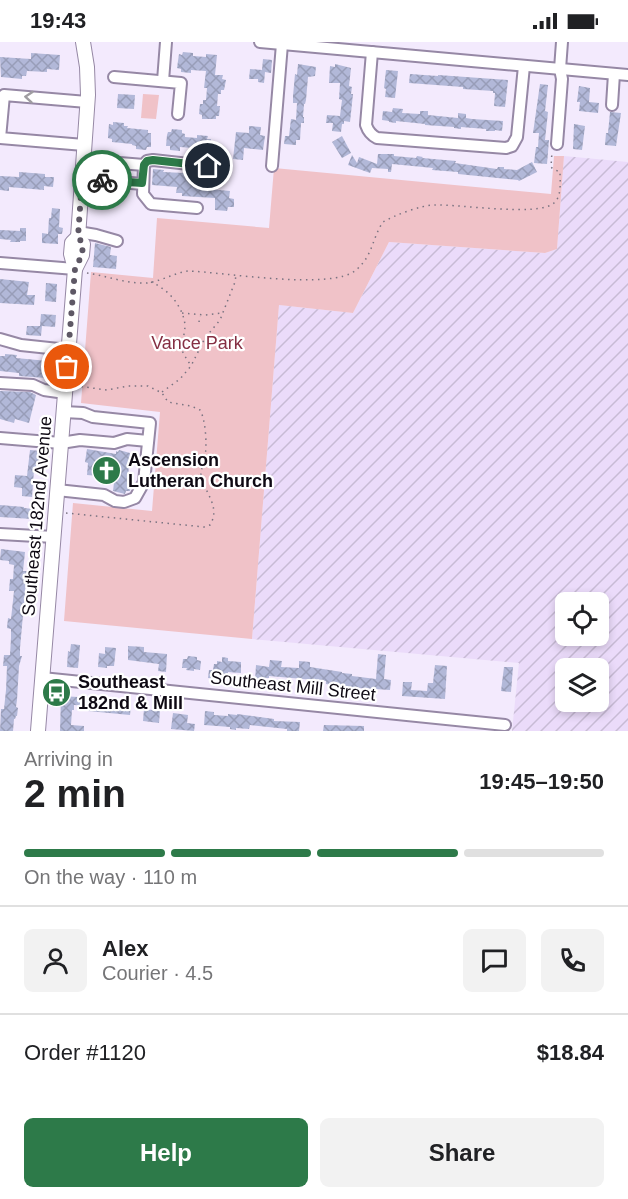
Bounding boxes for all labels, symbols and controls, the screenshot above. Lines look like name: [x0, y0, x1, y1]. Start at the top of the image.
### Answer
text: 19:43: [30, 8, 86, 33]
one-way arrow: [25, 91, 34, 104]
pin: [182, 140, 233, 191]
icon: home: [191, 149, 224, 182]
courier: [72, 150, 132, 210]
icon: bike: [86, 164, 119, 197]
park label: Vance Park: [151, 333, 244, 353]
pin: [41, 341, 92, 392]
icon: bag: [50, 350, 83, 383]
street label: Southeast 182nd Avenue: [18, 415, 56, 617]
place label: Ascension Lutheran Church: [128, 450, 273, 491]
church icon: Ascension Lutheran Church: [91, 454, 123, 486]
map controls: [555, 592, 609, 712]
button: locate: [555, 592, 609, 646]
button: layers: [555, 658, 609, 712]
street label: Southeast Mill Street: [209, 667, 377, 705]
place label: Southeast 182nd & Mill: [78, 672, 183, 713]
bus stop icon: Southeast 182nd & Mill: [41, 676, 73, 708]
text: Arriving in: [24, 748, 113, 770]
text: 19:45–19:50: [479, 769, 604, 794]
text: 2 min: [24, 772, 126, 815]
text: On the way · 110 m: [24, 866, 197, 888]
button: person: [24, 929, 87, 992]
button: chat: [463, 929, 526, 992]
button: phone: [541, 929, 604, 992]
text: Alex: [102, 936, 148, 961]
text: Courier · 4.5: [102, 962, 213, 984]
text: Order #1120: [24, 1040, 146, 1065]
text: $18.84: [537, 1040, 604, 1065]
button: Help: [24, 1118, 308, 1187]
button: Share: [320, 1118, 604, 1187]

